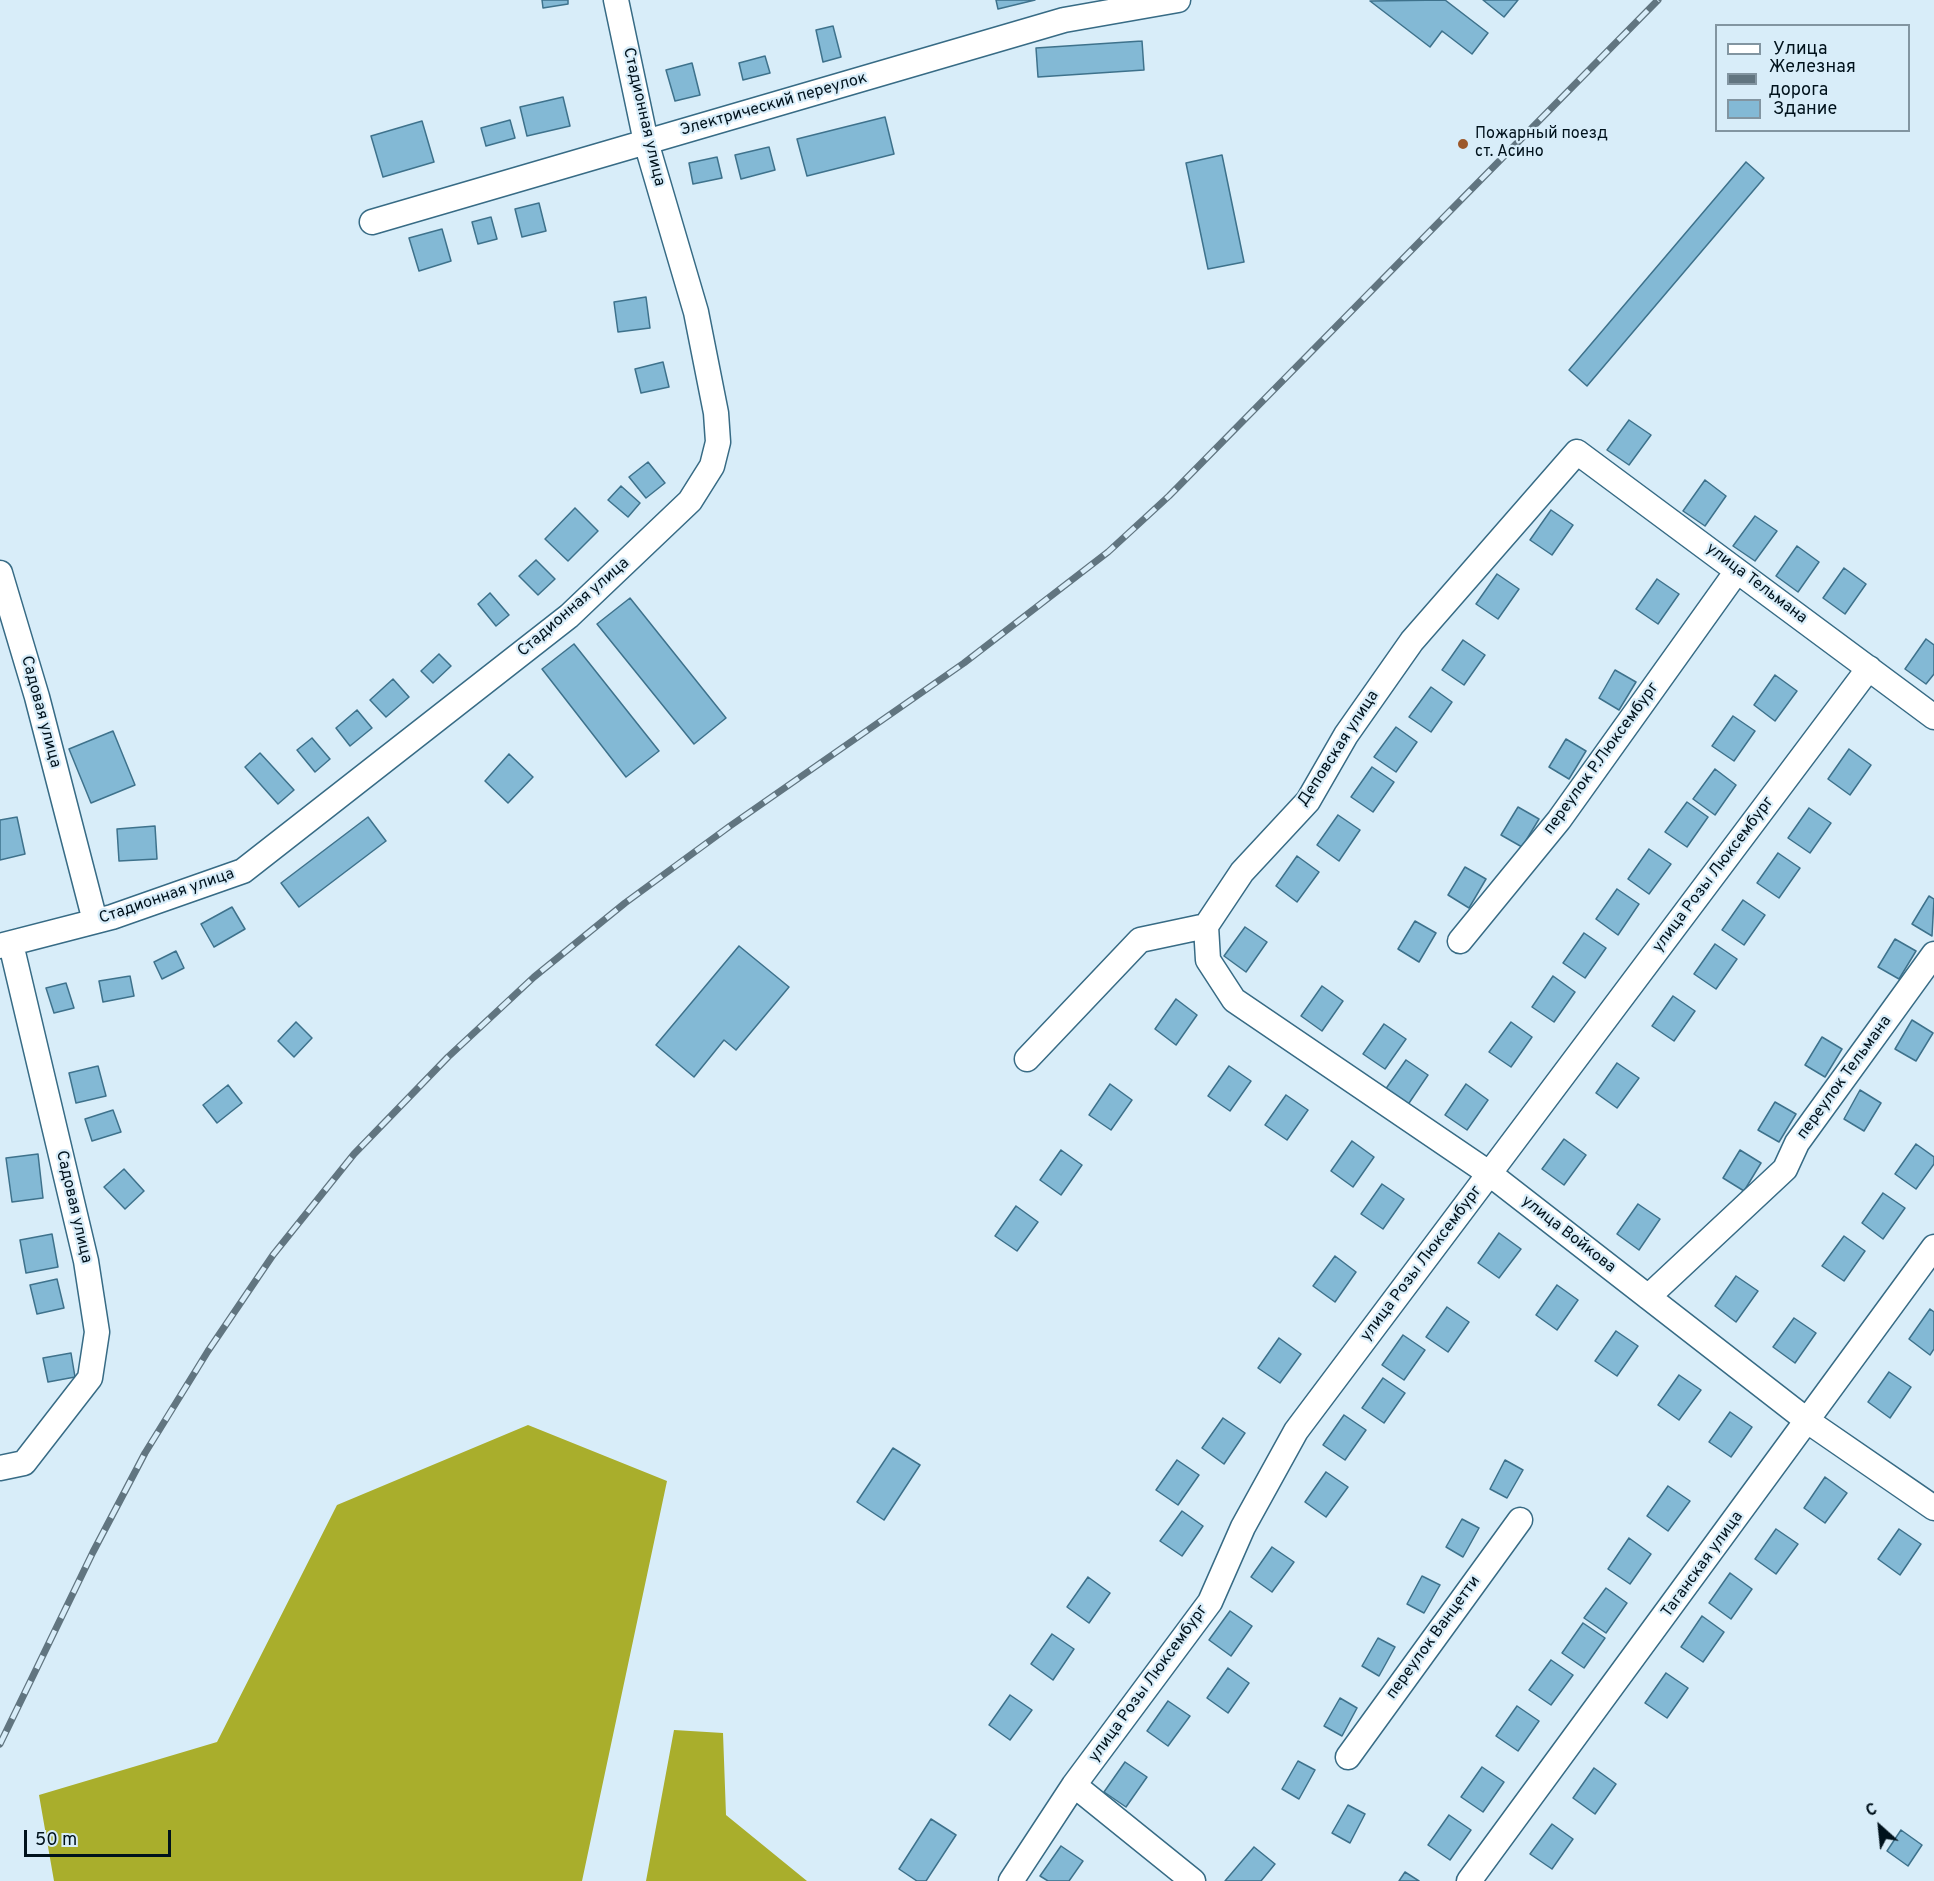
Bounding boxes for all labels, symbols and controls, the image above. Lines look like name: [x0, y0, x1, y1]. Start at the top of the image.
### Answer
legend: [1715, 24, 1910, 132]
text: Улица: [1773, 38, 1827, 61]
street label: Стадионная улица: [618, 46, 668, 188]
text: Железная дорога: [1769, 56, 1856, 102]
street label: Электрический переулок: [678, 69, 870, 141]
text: Здание: [1773, 98, 1837, 121]
place label: Пожарный поезд ст. Асино: [1475, 125, 1608, 163]
marker: Пожарный поезд ст. Асино: [1456, 137, 1470, 151]
street label: улица Тельмана: [1701, 540, 1811, 628]
street label: Стадионная улица: [514, 554, 634, 662]
street label: Садовая улица: [16, 654, 64, 770]
street label: переулок Р.Люксембург: [1540, 679, 1664, 839]
street label: Деповская улица: [1294, 687, 1384, 811]
street label: улица Розы Люксембург: [1649, 793, 1779, 957]
street label: Стадионная улица: [97, 865, 237, 929]
street label: переулок Тельмана: [1794, 1012, 1896, 1144]
street label: Садовая улица: [51, 1149, 95, 1265]
street label: улица Розы Люксембург: [1357, 1182, 1487, 1346]
street label: улица Войкова: [1517, 1192, 1619, 1278]
street label: Таганская улица: [1658, 1508, 1748, 1622]
street label: переулок Ванцетти: [1383, 1573, 1485, 1703]
street label: улица Розы Люксембург: [1085, 1602, 1213, 1766]
north arrow: [1850, 1797, 1910, 1857]
text: С: [1863, 1800, 1881, 1822]
scale bar: [27, 1818, 174, 1856]
text: 50 m: [35, 1829, 77, 1852]

